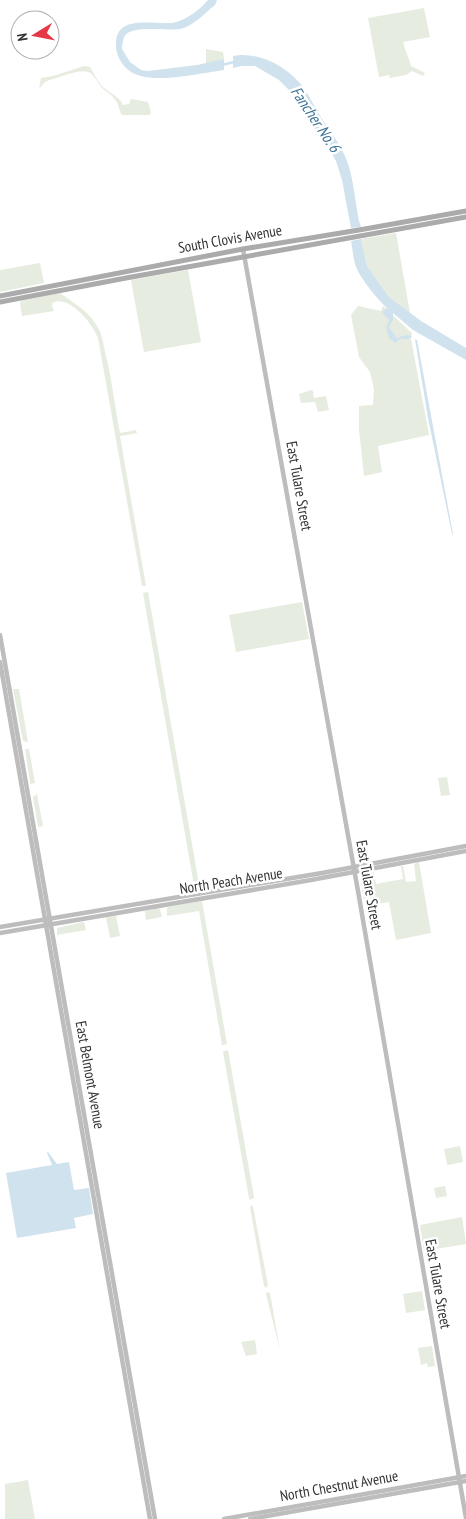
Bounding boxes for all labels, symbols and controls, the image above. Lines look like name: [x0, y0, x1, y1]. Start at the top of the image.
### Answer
north arrow: [10, 10, 60, 60]
text: N: [13, 32, 32, 43]
water label: Fancher No. 6: [287, 82, 346, 157]
street label: South Clovis Avenue: [177, 220, 283, 257]
street label: East Tulare Street: [282, 440, 317, 532]
street label: East Tulare Street: [352, 839, 387, 931]
street label: North Peach Avenue: [178, 863, 284, 898]
street label: East Belmont Avenue: [72, 1019, 109, 1130]
street label: East Tulare Street: [421, 1238, 456, 1330]
street label: North Chestnut Avenue: [278, 1466, 400, 1505]

